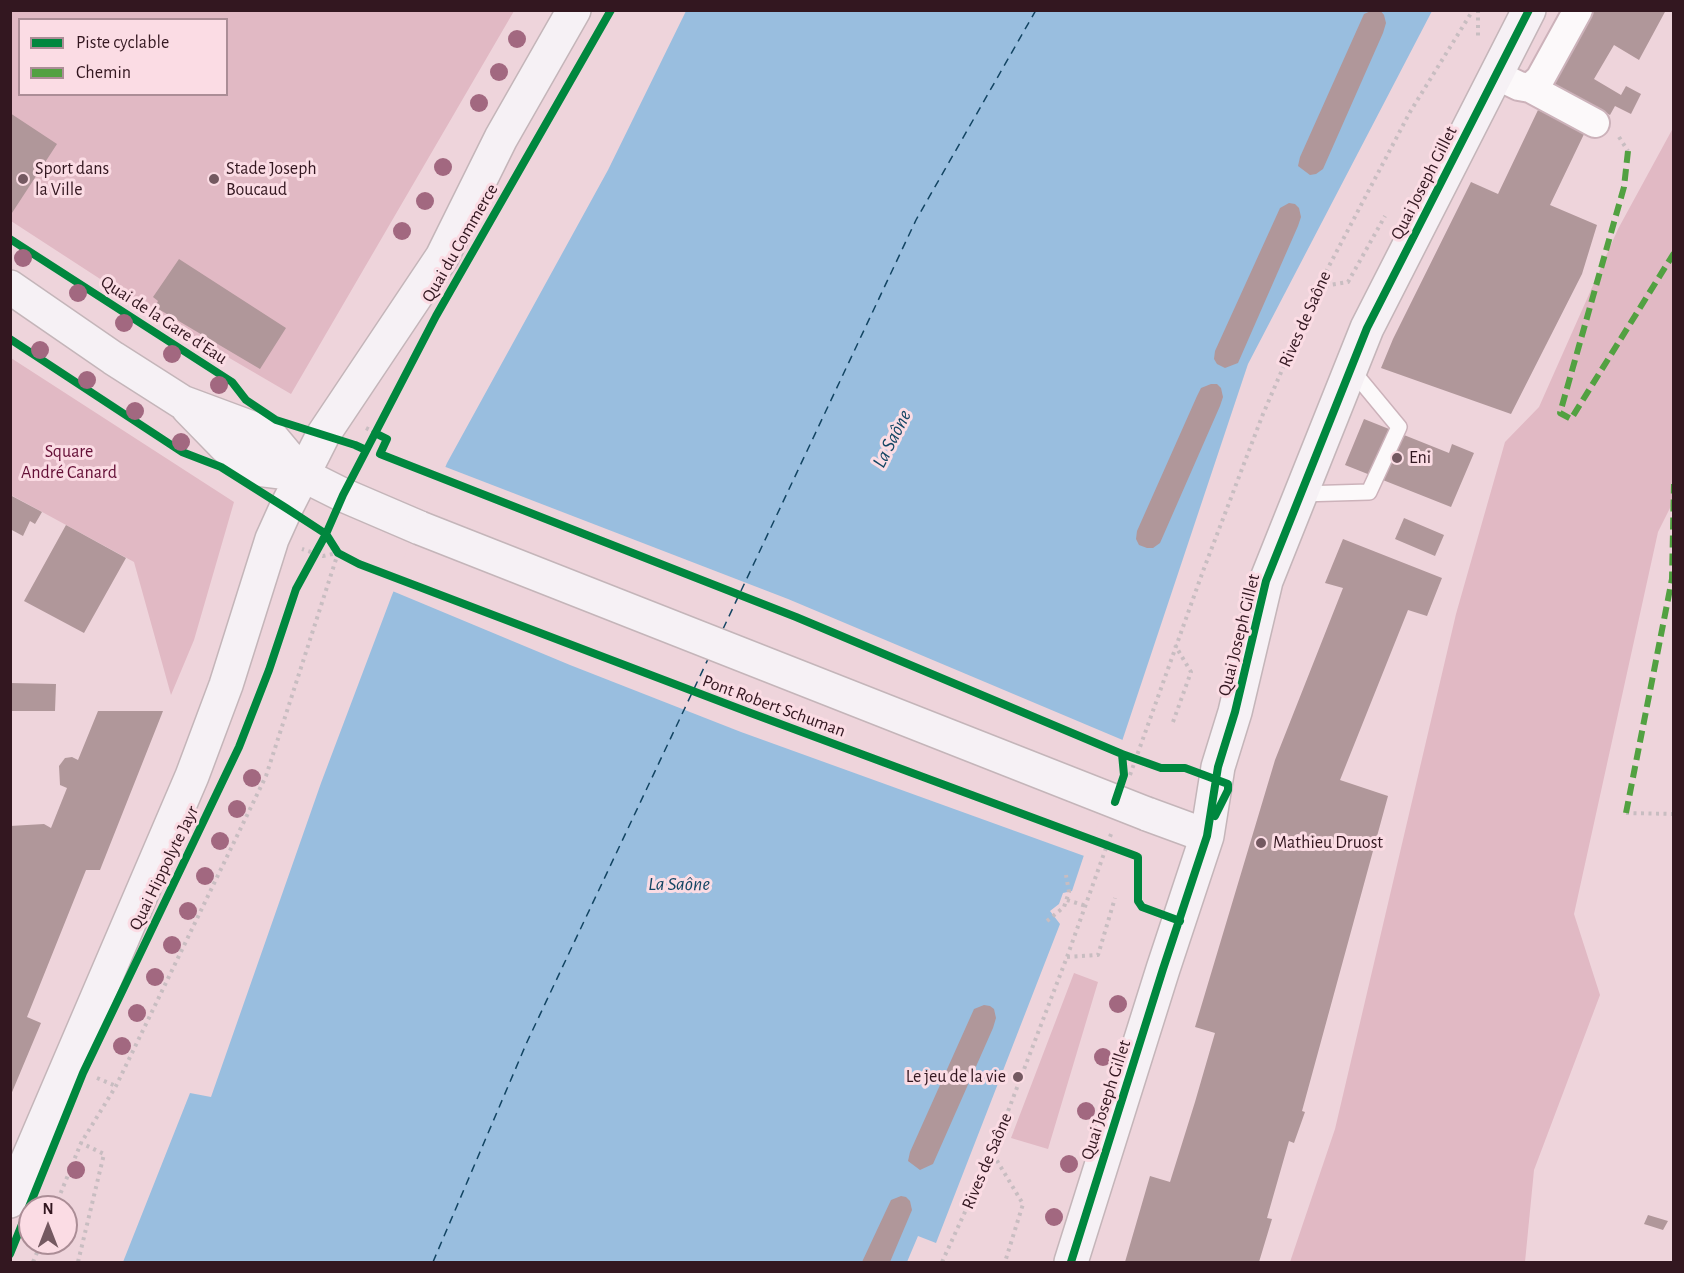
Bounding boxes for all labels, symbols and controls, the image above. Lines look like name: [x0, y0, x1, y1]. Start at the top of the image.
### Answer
legend: [18, 18, 228, 96]
text: Piste cyclable: [76, 34, 169, 52]
text: Chemin: [76, 64, 131, 82]
street label: Quai Joseph Gillet: [1386, 122, 1462, 244]
place label: Sport dans la Ville: [35, 158, 109, 201]
place label: Stade Joseph Boucaud: [226, 158, 317, 201]
marker: Sport dans la Ville: [16, 172, 30, 186]
marker: Stade Joseph Boucaud: [207, 172, 221, 186]
street label: Quai du Commerce: [417, 180, 503, 306]
street label: Rives de Saône: [1274, 268, 1336, 370]
street label: Quai de la Gare d'Eau: [97, 271, 231, 369]
water label: La Saône: [867, 406, 917, 472]
park label: Square André Canard: [21, 441, 117, 484]
place label: Eni: [1409, 447, 1431, 469]
marker: Eni: [1390, 451, 1404, 465]
street label: Quai Joseph Gillet: [1213, 572, 1265, 698]
street label: Pont Robert Schuman: [699, 670, 849, 742]
street label: Quai Hippolyte Jayr: [125, 802, 203, 934]
place label: Mathieu Druost: [1273, 832, 1383, 854]
marker: Mathieu Druost: [1254, 836, 1268, 850]
water label: La Saône: [648, 872, 710, 896]
street label: Quai Joseph Gillet: [1076, 1037, 1136, 1163]
place label: Le jeu de la vie: [906, 1066, 1006, 1088]
marker: Le jeu de la vie: [1011, 1070, 1025, 1084]
street label: Rives de Saône: [957, 1109, 1017, 1213]
north arrow: [18, 1195, 78, 1255]
text: N: [42, 1201, 54, 1217]

